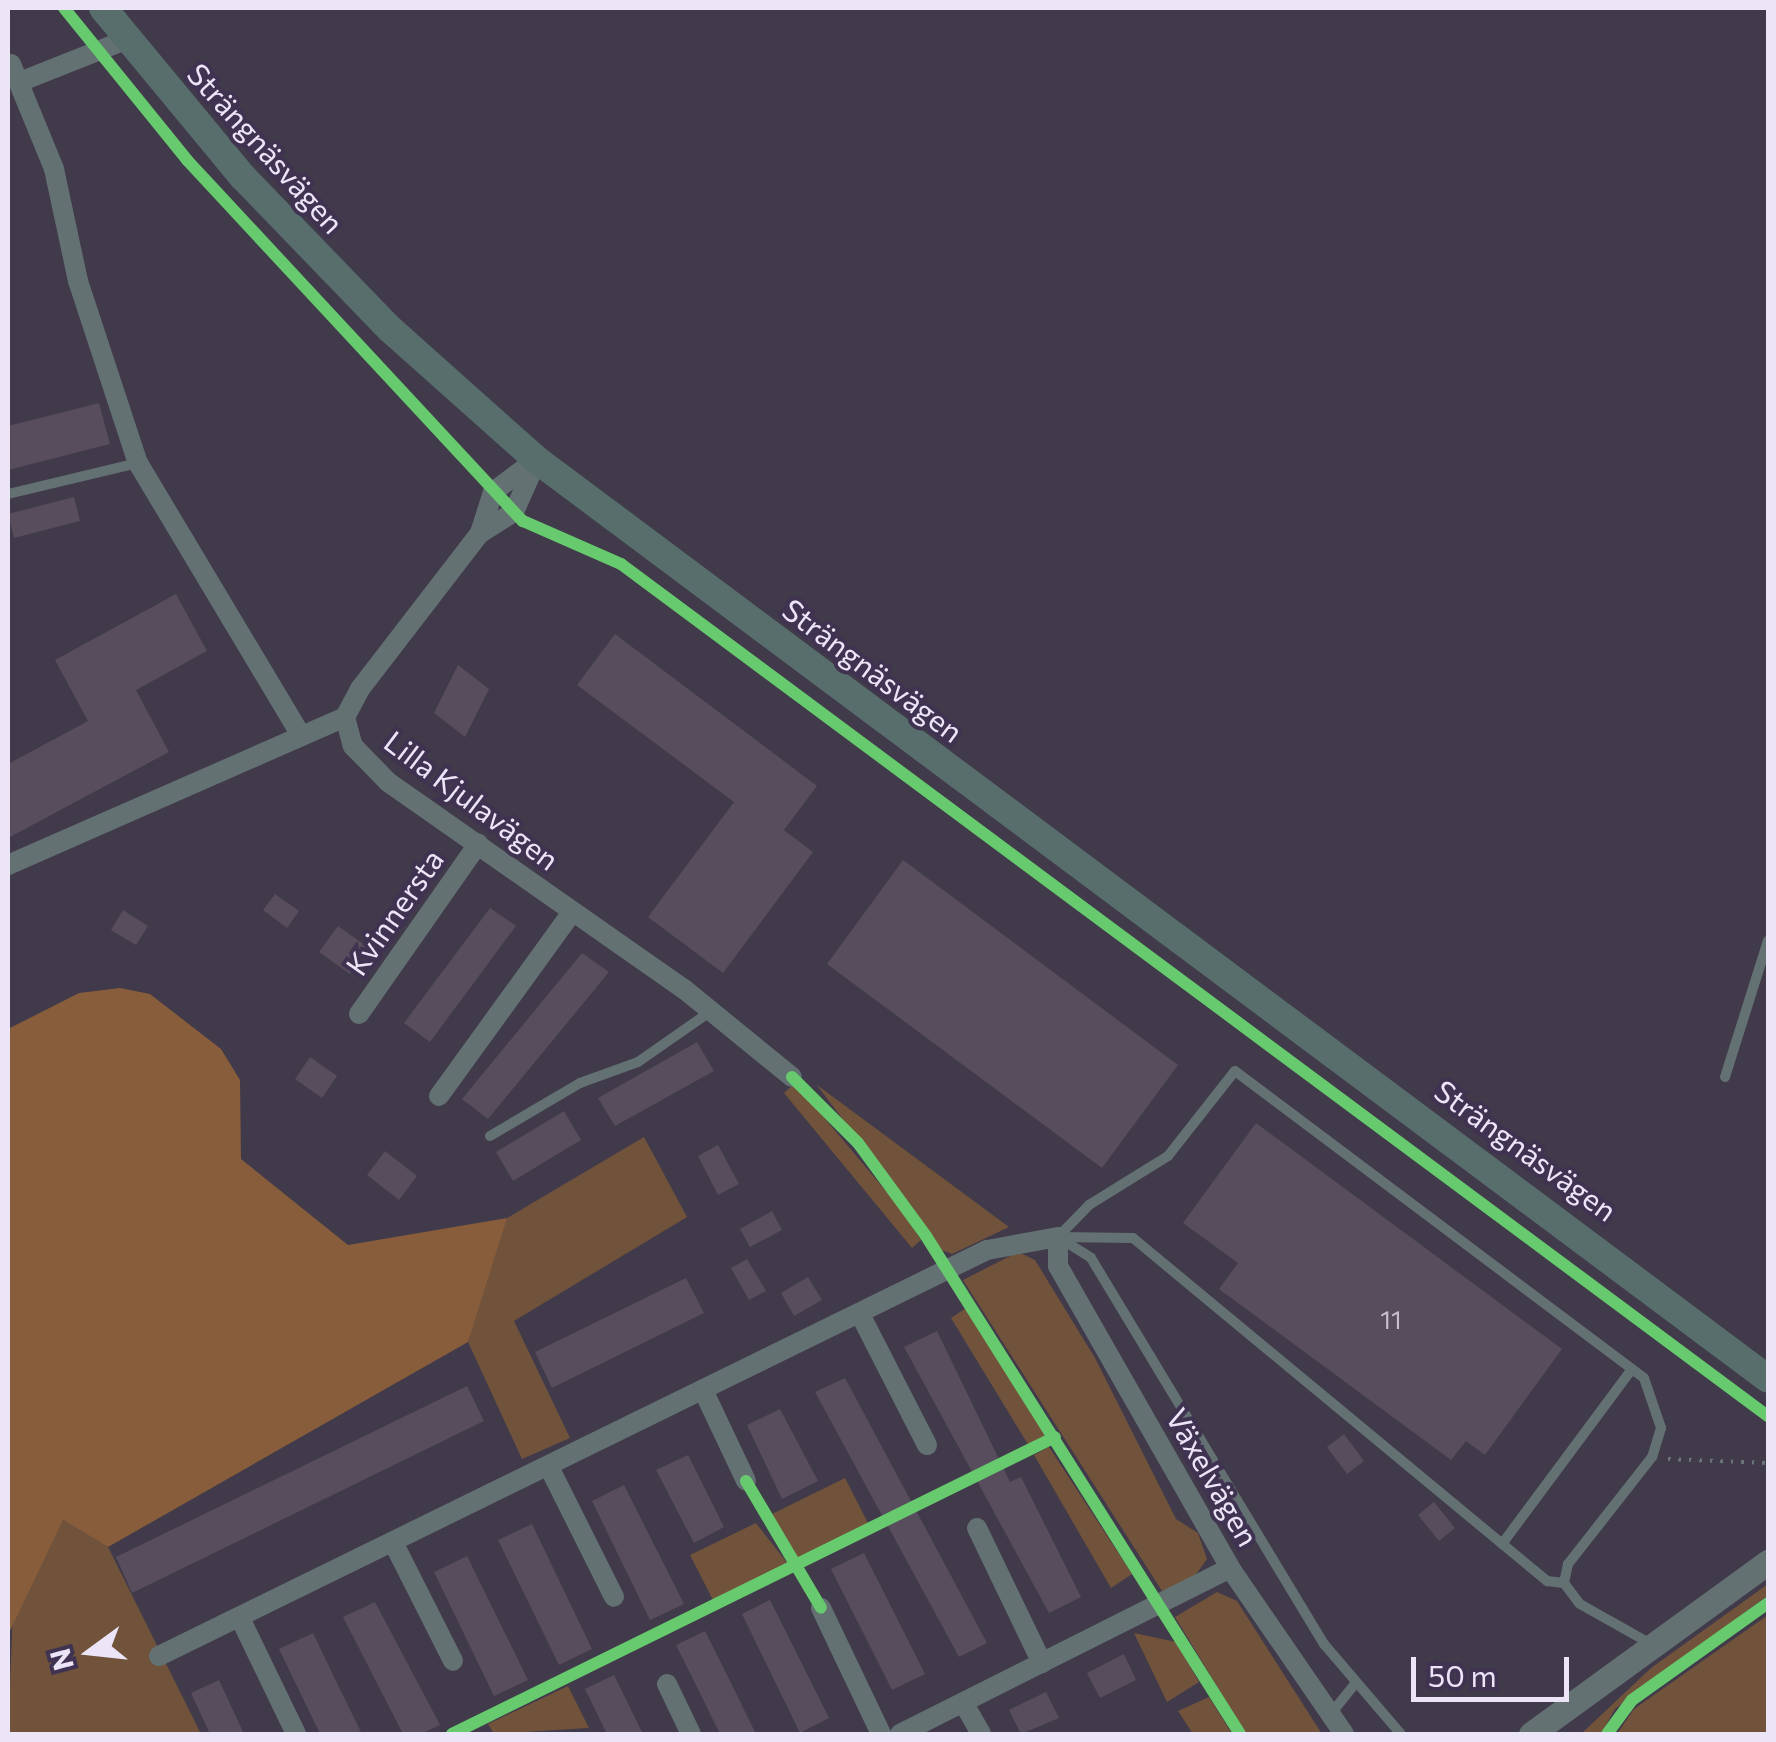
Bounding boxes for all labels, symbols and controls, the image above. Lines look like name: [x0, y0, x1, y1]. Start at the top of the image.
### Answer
street label: Strängnäsvägen: [180, 56, 352, 240]
street label: Strängnäsvägen: [776, 591, 970, 749]
street label: Lilla Kjulavägen: [378, 723, 566, 877]
street label: Kvinnersta: [338, 842, 450, 982]
street label: Strängnäsvägen: [1428, 1072, 1624, 1228]
house number: 11: [1380, 1304, 1402, 1334]
street label: Växelvägen: [1159, 1402, 1267, 1552]
north arrow: [40, 1602, 140, 1702]
scale bar: [1416, 1637, 1574, 1699]
text: N: [42, 1645, 80, 1674]
text: 50 m: [1428, 1656, 1497, 1693]

